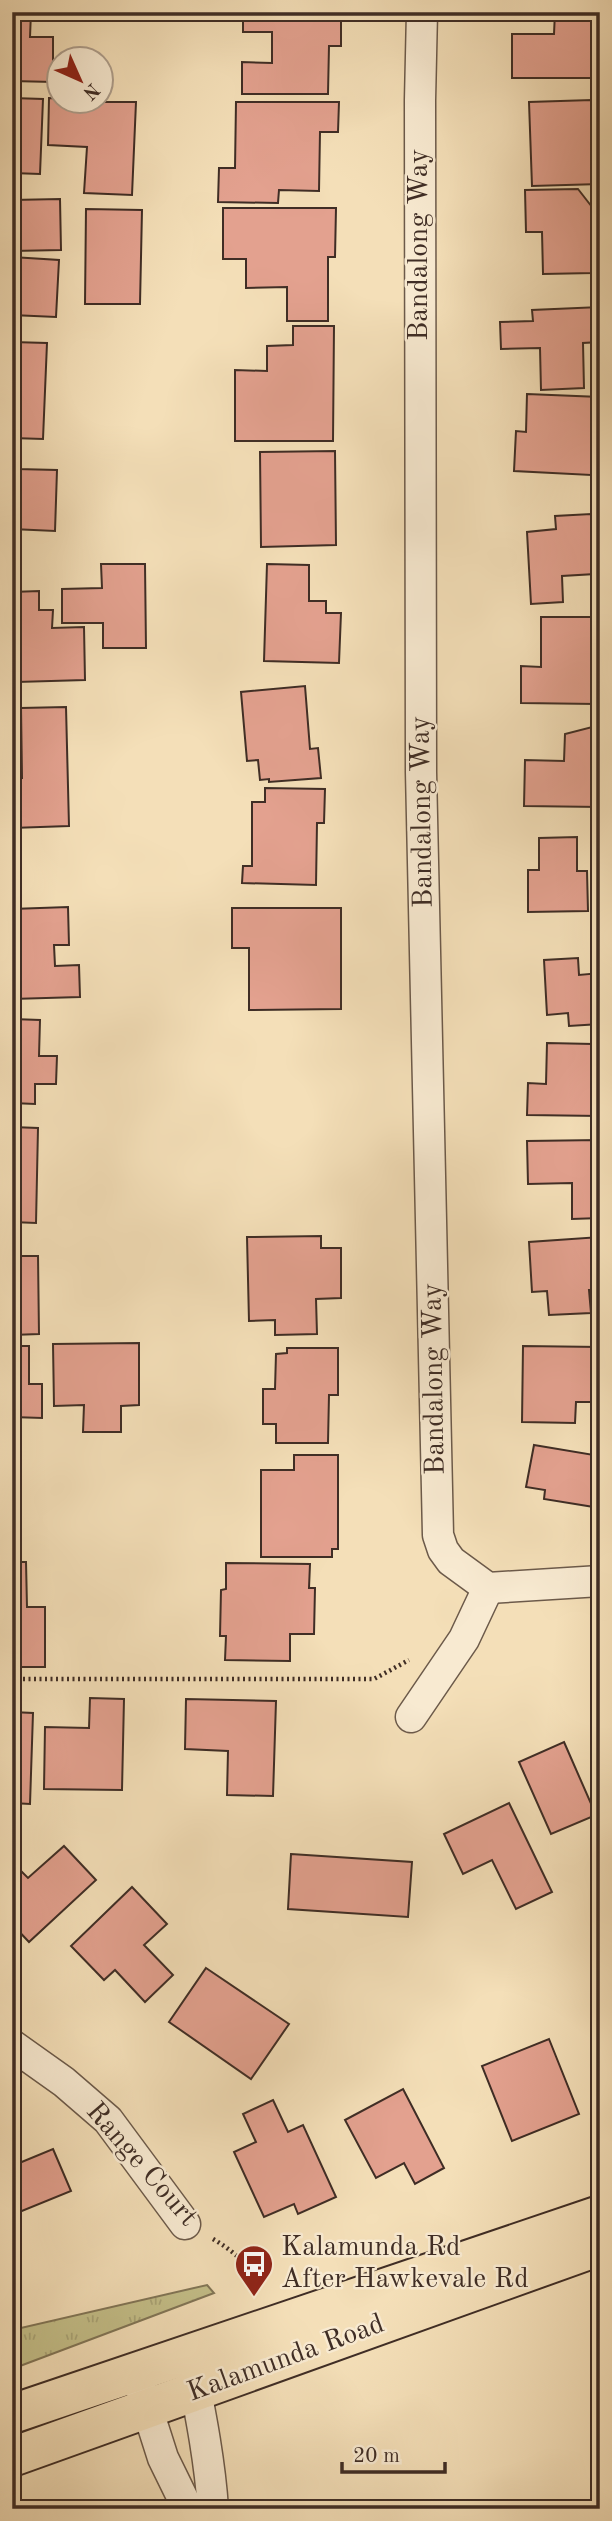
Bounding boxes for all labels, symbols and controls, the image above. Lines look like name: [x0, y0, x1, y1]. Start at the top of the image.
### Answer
north arrow: [46, 46, 116, 116]
text: N: [78, 78, 102, 102]
street label: Bandalong Way: [406, 149, 434, 341]
street label: Bandalong Way: [407, 716, 439, 908]
street label: Bandalong Way: [419, 1283, 451, 1475]
street label: Range Court: [80, 2098, 202, 2232]
place label: Kalamunda Rd After Hawkevale Rd: [281, 2234, 529, 2294]
bus stop icon: Kalamunda Rd After Hawkevale Rd: [233, 2243, 275, 2298]
street label: Kalamunda Road: [184, 2310, 388, 2408]
scale bar: [342, 2430, 446, 2474]
text: 20 m: [353, 2446, 400, 2467]

